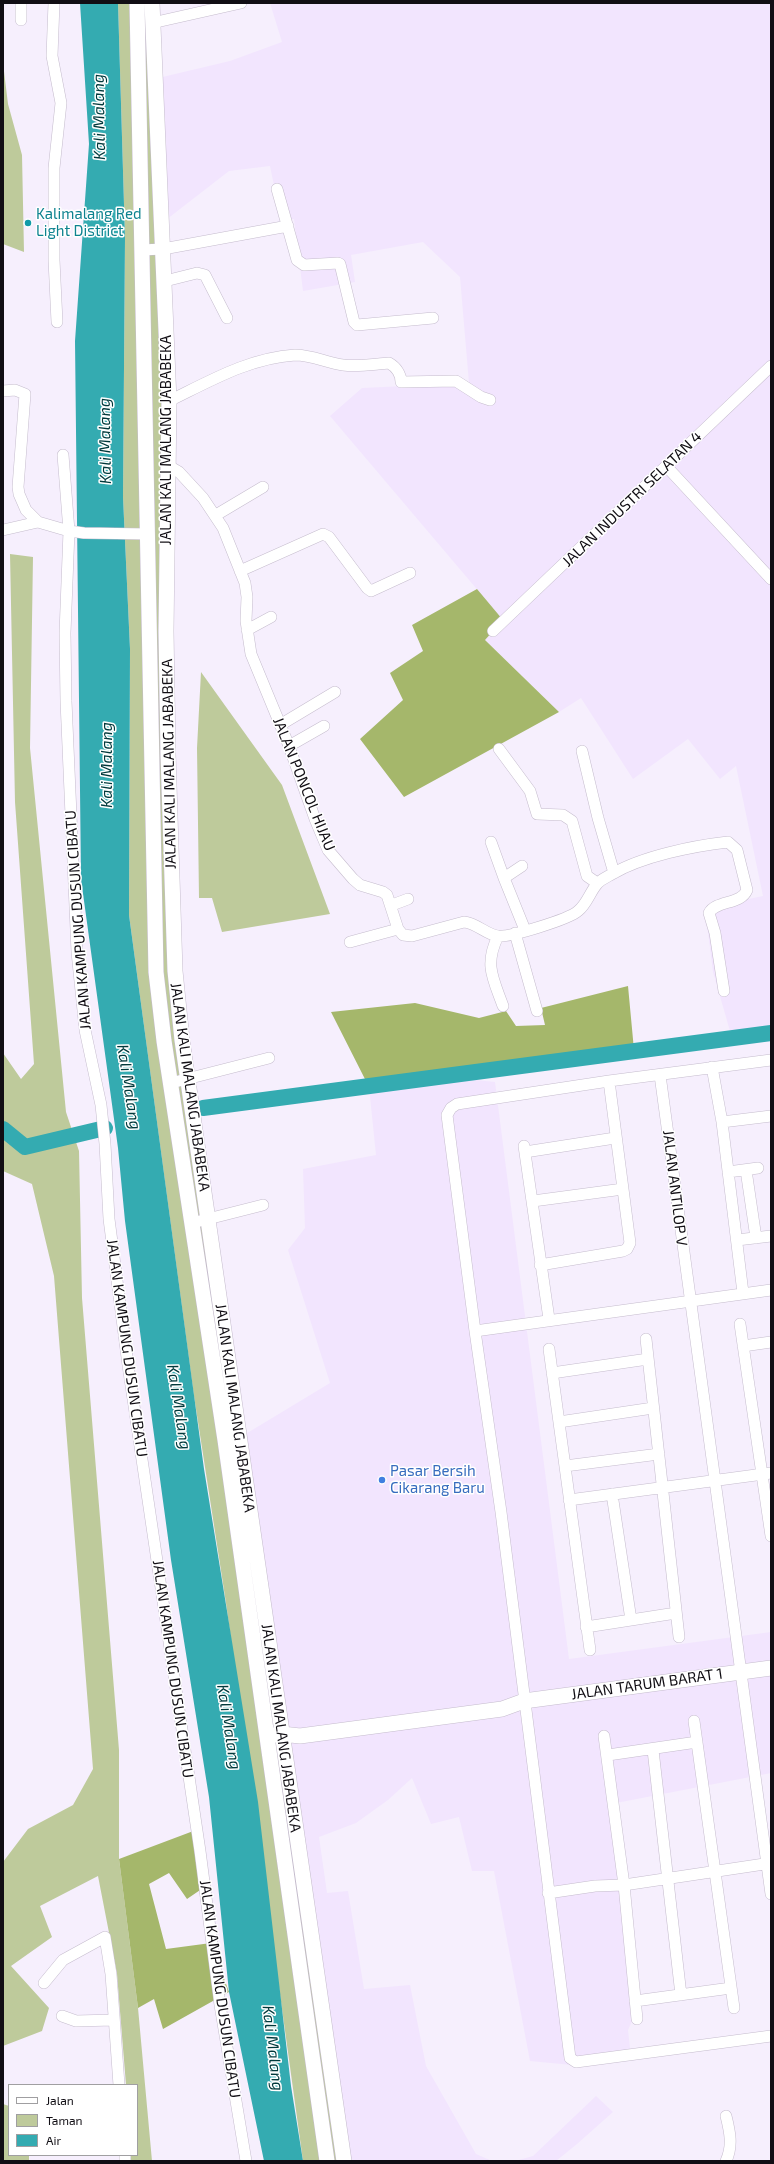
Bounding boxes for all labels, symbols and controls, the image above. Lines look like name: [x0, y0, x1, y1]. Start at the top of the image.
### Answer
water label: Kali Malang: [89, 74, 109, 160]
place label: Kalimalang Red Light District: [36, 205, 142, 240]
marker: Kalimalang Red Light District: [23, 218, 33, 228]
street label: JALAN KALI MALANG JABABEKA: [157, 335, 175, 545]
water label: Kali Malang: [95, 398, 115, 484]
street label: JALAN INDUSTRI SELATAN 4: [559, 428, 705, 570]
street label: JALAN KALI MALANG JABABEKA: [158, 659, 180, 869]
street label: JALAN PONCOL HIJAU: [269, 715, 339, 853]
water label: Kali Malang: [97, 722, 117, 808]
street label: JALAN KAMPUNG DUSUN CIBATU: [61, 810, 95, 1030]
street label: JALAN KALI MALANG JABABEKA: [166, 982, 214, 1192]
water label: Kali Malang: [113, 1043, 145, 1131]
street label: JALAN ANTILOP V: [659, 1129, 691, 1247]
street label: JALAN KAMPUNG DUSUN CIBATU: [103, 1238, 151, 1458]
street label: JALAN KALI MALANG JABABEKA: [211, 1303, 259, 1513]
water label: Kali Malang: [163, 1363, 195, 1451]
place label: Pasar Bersih Cikarang Baru: [390, 1462, 485, 1497]
marker: Pasar Bersih Cikarang Baru: [377, 1475, 387, 1485]
street label: JALAN KAMPUNG DUSUN CIBATU: [149, 1559, 197, 1779]
street label: JALAN KALI MALANG JABABEKA: [257, 1623, 305, 1833]
street label: JALAN TARUM BARAT 1: [570, 1664, 724, 1704]
water label: Kali Malang: [213, 1683, 245, 1771]
street label: JALAN KAMPUNG DUSUN CIBATU: [196, 1879, 244, 2099]
water label: Kali Malang: [258, 2004, 288, 2092]
legend: [8, 2084, 138, 2156]
text: Jalan: [46, 2093, 74, 2107]
text: Taman: [46, 2113, 83, 2127]
text: Air: [46, 2133, 61, 2147]

